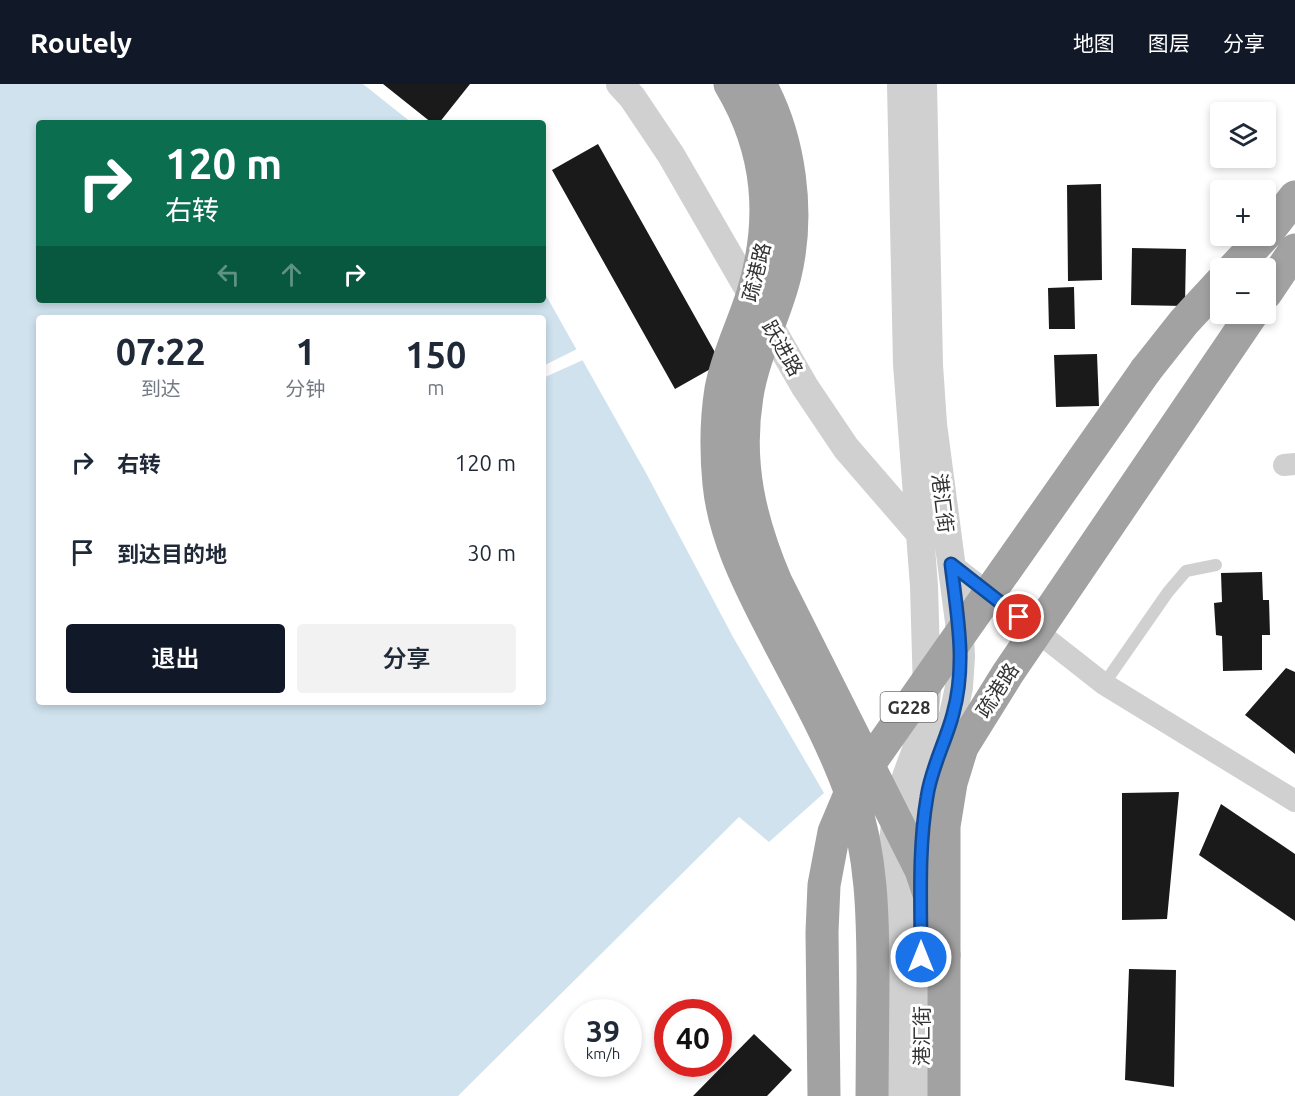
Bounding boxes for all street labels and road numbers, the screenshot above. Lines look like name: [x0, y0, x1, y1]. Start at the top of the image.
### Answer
street label: 疏港路: [738, 240, 774, 304]
street label: 跃进路: [758, 316, 808, 380]
street label: 港汇街: [928, 472, 958, 534]
street label: 疏港路: [971, 659, 1023, 721]
road number: G228: [880, 692, 938, 722]
street label: 港汇街: [910, 1006, 933, 1066]

